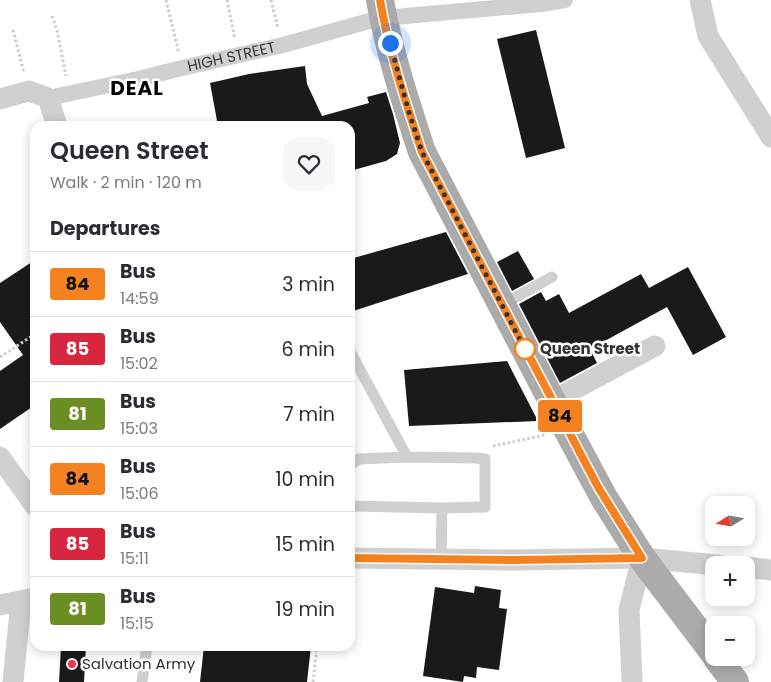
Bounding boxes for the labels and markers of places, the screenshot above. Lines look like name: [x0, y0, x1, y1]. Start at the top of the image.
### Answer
marker: Queen Street: [514, 338, 536, 360]
place label: Queen Street: [540, 338, 640, 359]
place label: Salvation Army: [82, 653, 196, 674]
marker: Salvation Army: [66, 658, 78, 670]

